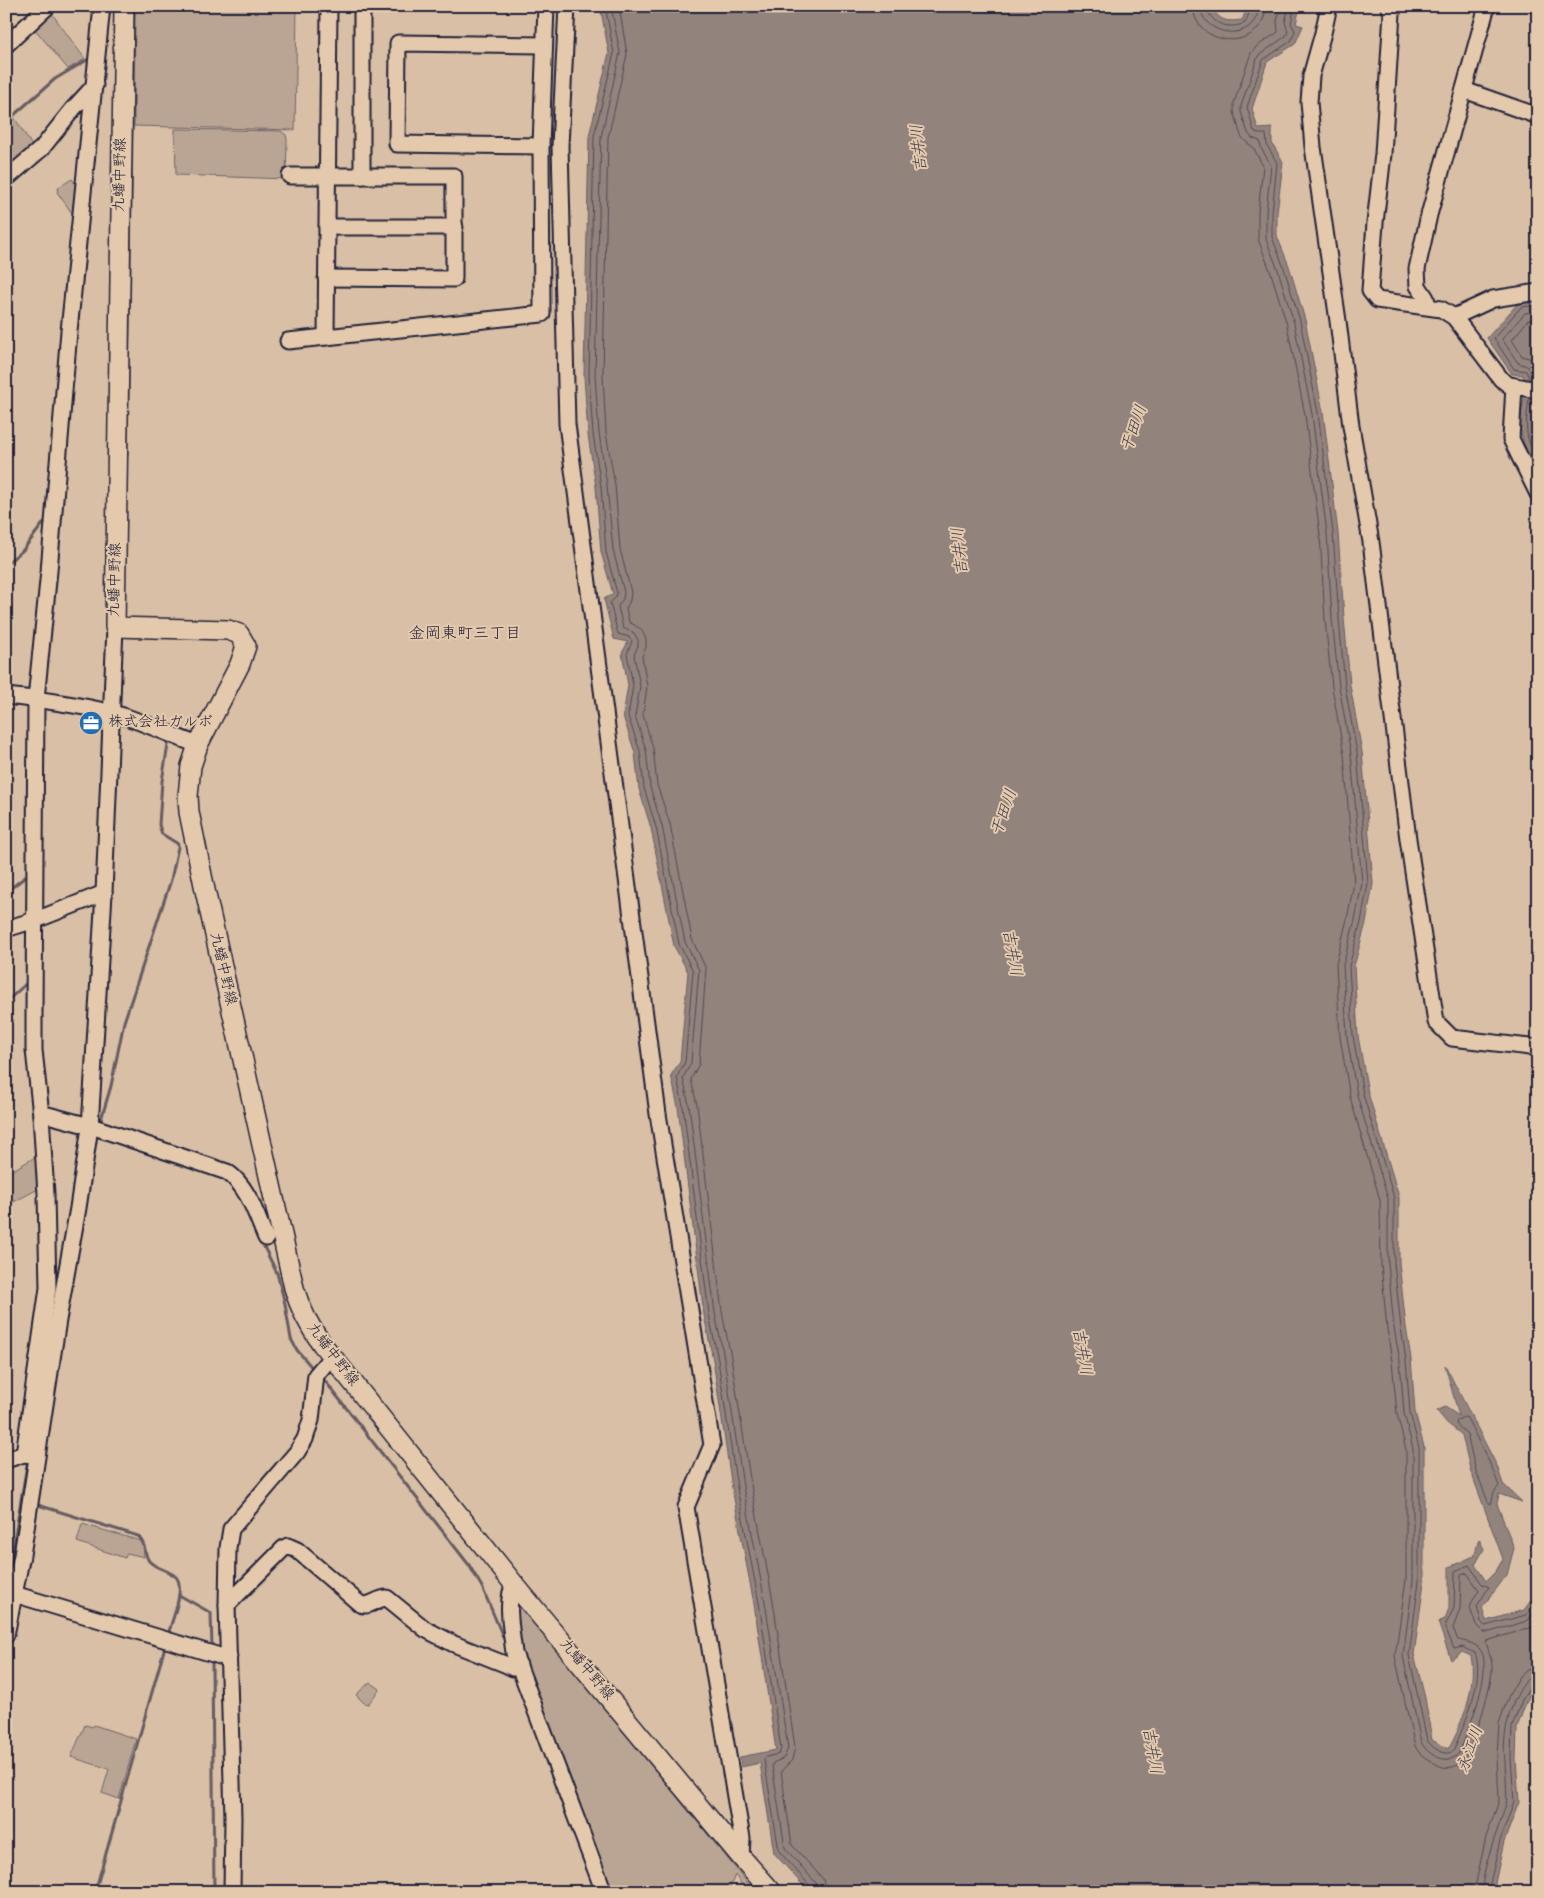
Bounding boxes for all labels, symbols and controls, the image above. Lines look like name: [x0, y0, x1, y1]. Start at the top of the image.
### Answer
water label: 吉井川: [908, 123, 933, 173]
street label: 九蟠中野線: [110, 137, 131, 213]
water label: 干田川: [1118, 403, 1153, 455]
water label: 吉井川: [949, 526, 974, 576]
street label: 九蟠中野線: [105, 542, 126, 618]
district label: 金岡東町三丁目: [409, 624, 521, 645]
office icon: 株式会社ガルボ: [78, 710, 104, 736]
place label: 株式会社ガルボ: [108, 713, 213, 732]
water label: 干田川: [988, 787, 1023, 839]
water label: 吉井川: [996, 928, 1025, 978]
street label: 九蟠中野線: [205, 930, 240, 1008]
street label: 九蟠中野線: [302, 1319, 363, 1390]
water label: 吉井川: [1066, 1327, 1095, 1377]
street label: 九蟠中野線: [555, 1635, 618, 1705]
water label: 永江川: [1454, 1724, 1489, 1776]
water label: 吉井川: [1136, 1726, 1165, 1776]

